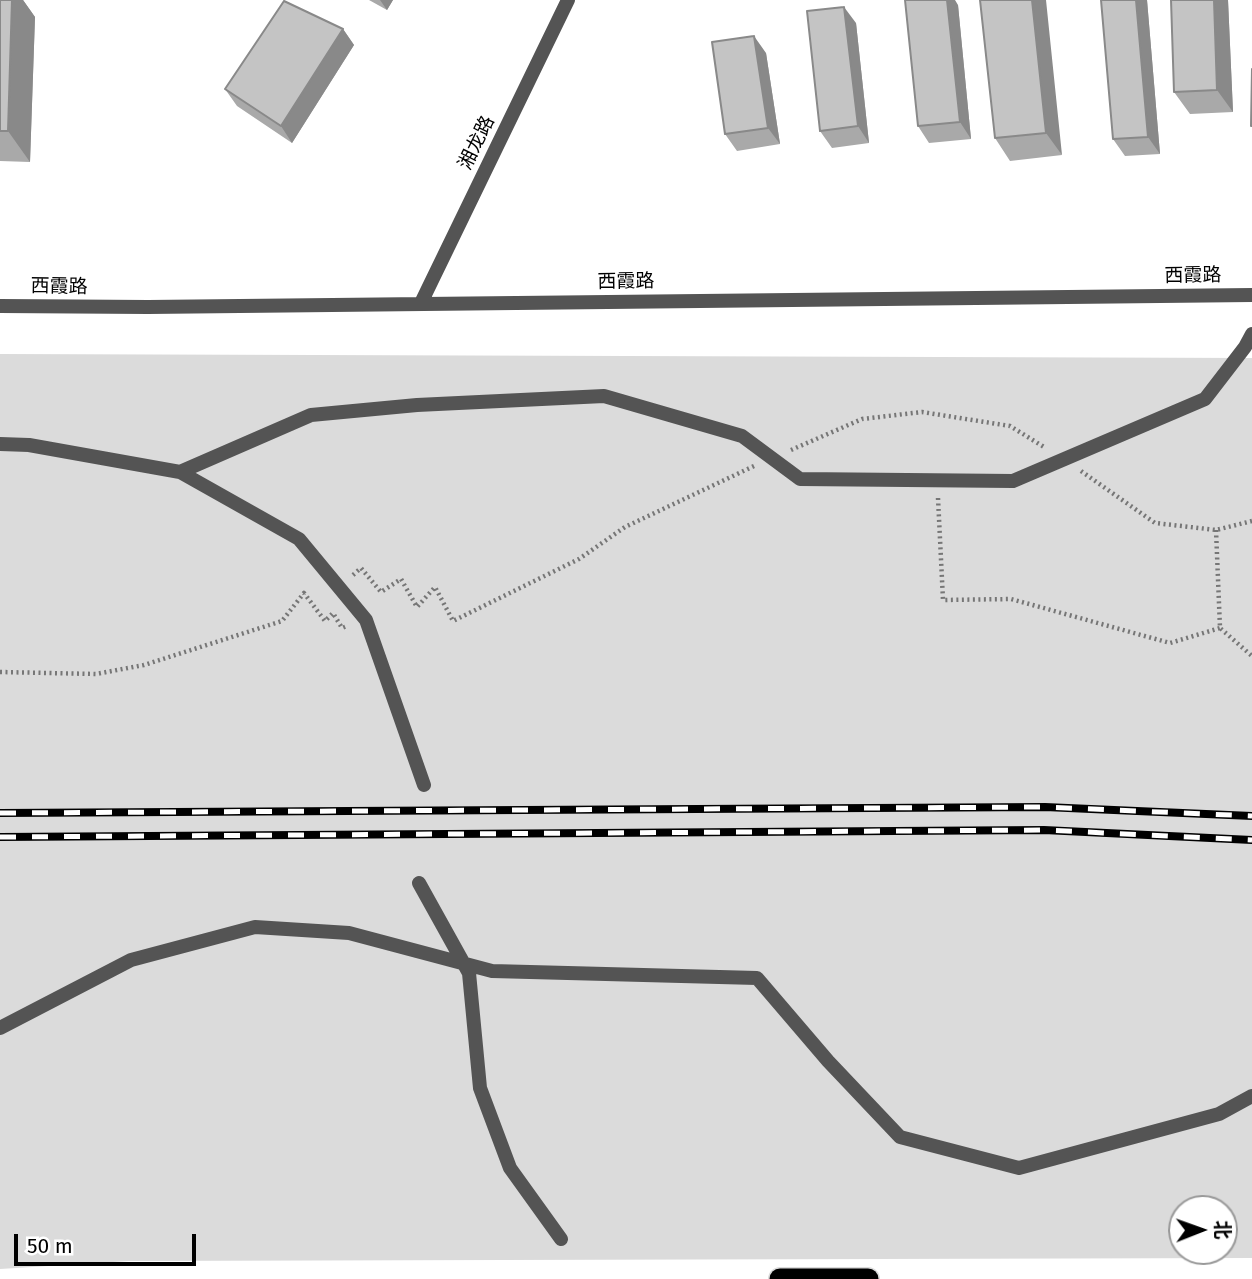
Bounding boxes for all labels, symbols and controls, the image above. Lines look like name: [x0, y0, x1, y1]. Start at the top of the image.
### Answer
street label: 湘龙路: [454, 112, 500, 174]
street label: 西霞路: [1164, 264, 1222, 288]
street label: 西霞路: [597, 270, 655, 294]
street label: 西霞路: [30, 275, 88, 299]
north arrow: [1168, 1195, 1238, 1265]
scale bar: [18, 1220, 200, 1264]
text: 北: [1211, 1220, 1234, 1239]
text: 50 m: [27, 1233, 73, 1259]

